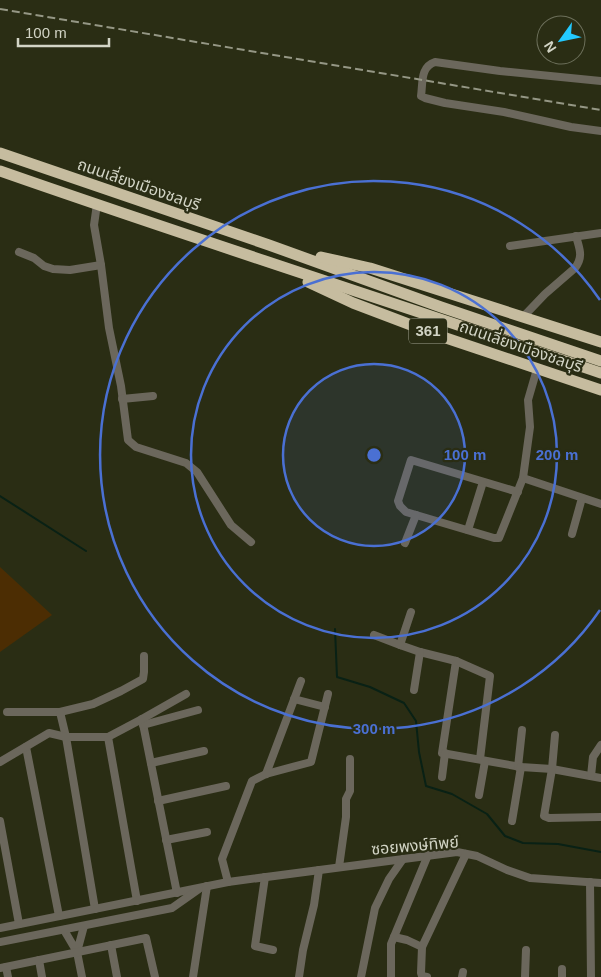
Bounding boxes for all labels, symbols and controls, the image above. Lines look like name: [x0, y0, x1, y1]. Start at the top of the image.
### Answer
scale bar: [18, 15, 109, 47]
north arrow: [536, 15, 586, 65]
text: 100 m: [25, 24, 67, 41]
text: N: [541, 38, 560, 56]
street label: ถนนเลี่ยงเมืองชลบุรี: [75, 153, 204, 214]
street label: ถนนเลี่ยงเมืองชลบุรี: [457, 315, 586, 376]
road number: 361: [409, 318, 447, 344]
centre of rings: [365, 446, 383, 464]
text: 100 m: [444, 446, 486, 463]
text: 200 m: [536, 446, 578, 463]
text: 300 m: [353, 720, 395, 737]
street label: ซอยพงษ์ทิพย์: [371, 833, 460, 858]

